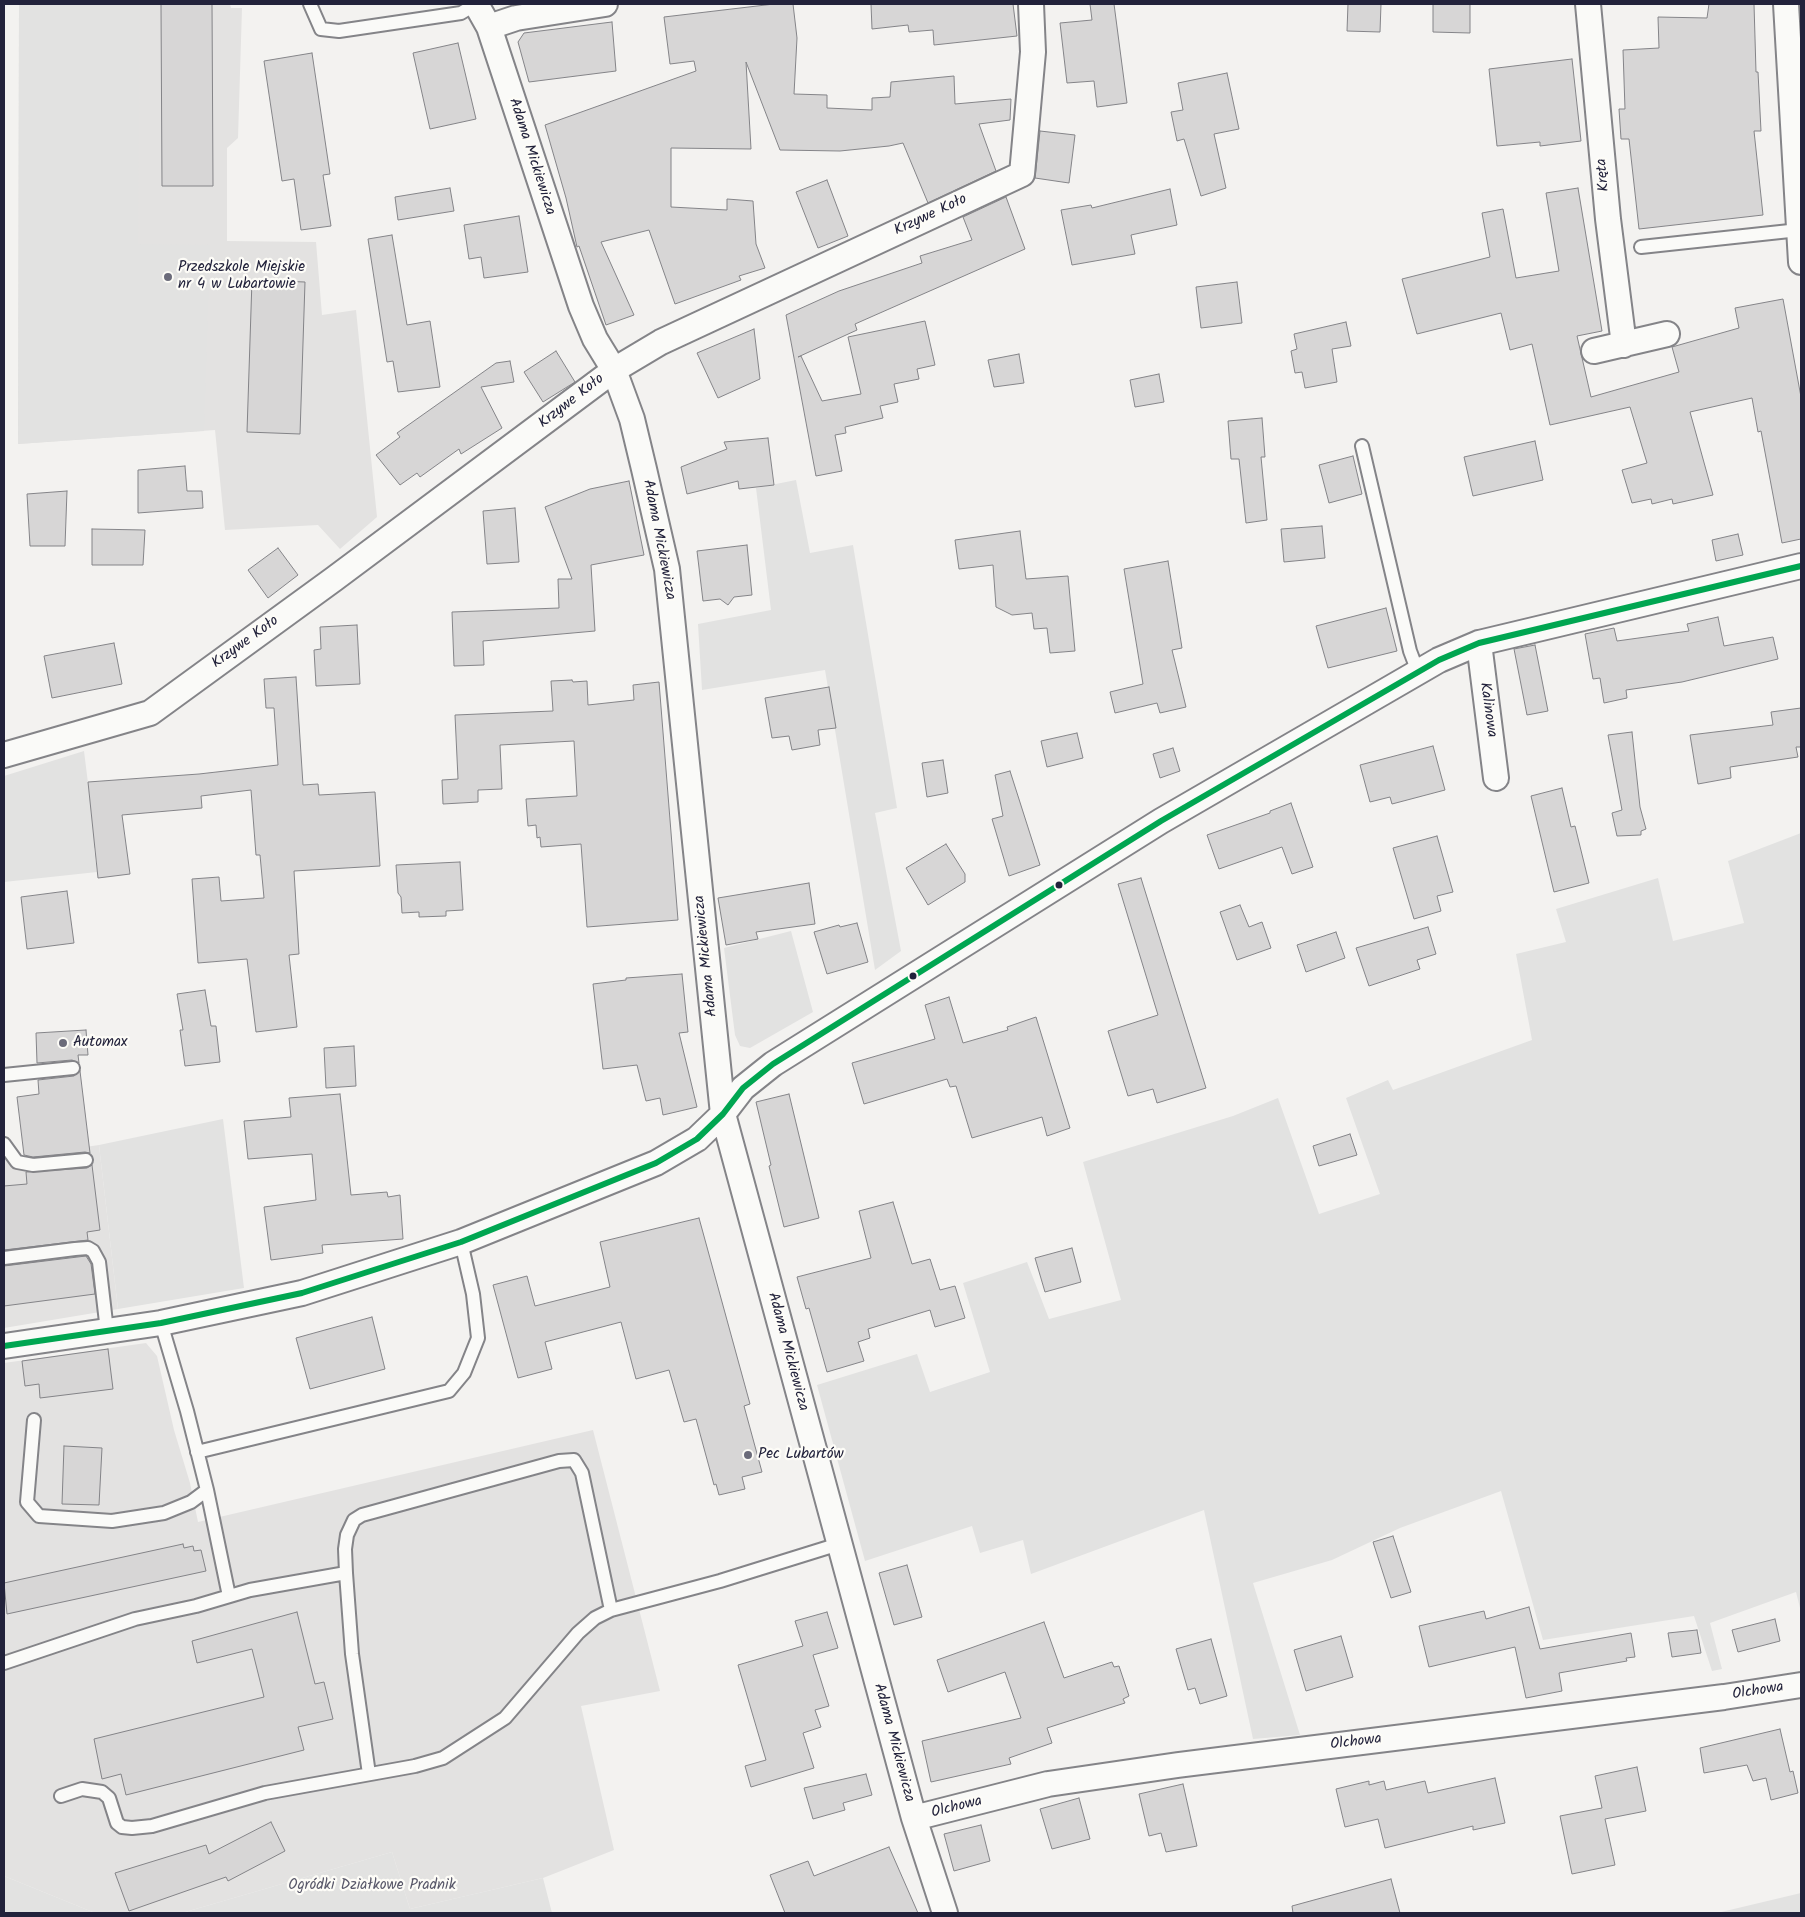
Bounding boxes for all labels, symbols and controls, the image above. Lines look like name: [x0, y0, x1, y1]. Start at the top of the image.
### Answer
street label: Adama Mickiewicza: [504, 96, 558, 218]
street label: Kręta: [1594, 158, 1614, 192]
street label: Krzywe Koło: [892, 191, 970, 241]
place label: Przedszkole Miejskie nr 4 w Lubartowie: [178, 259, 305, 294]
marker: Przedszkole Miejskie nr 4 w Lubartowie: [162, 271, 174, 283]
street label: Krzywe Koło: [536, 371, 608, 433]
street label: Adama Mickiewicza: [638, 478, 678, 602]
street label: Krzywe Koło: [209, 613, 283, 673]
street label: Kalinowa: [1474, 681, 1500, 739]
unlabelled marker: [1054, 880, 1064, 890]
street label: Adama Mickiewicza: [692, 894, 722, 1018]
unlabelled marker: [908, 971, 918, 981]
place label: Automax: [73, 1034, 127, 1052]
marker: Automax: [57, 1037, 69, 1049]
street label: Adama Mickiewicza: [763, 1291, 811, 1413]
place label: Pec Lubartów: [758, 1446, 844, 1464]
marker: Pec Lubartów: [742, 1449, 754, 1461]
street label: Olchowa: [1731, 1679, 1785, 1705]
street label: Adama Mickiewicza: [869, 1682, 917, 1804]
street label: Olchowa: [1329, 1731, 1383, 1755]
street label: Olchowa: [930, 1793, 984, 1823]
park label: Ogródki Działkowe Pradnik: [288, 1877, 456, 1895]

